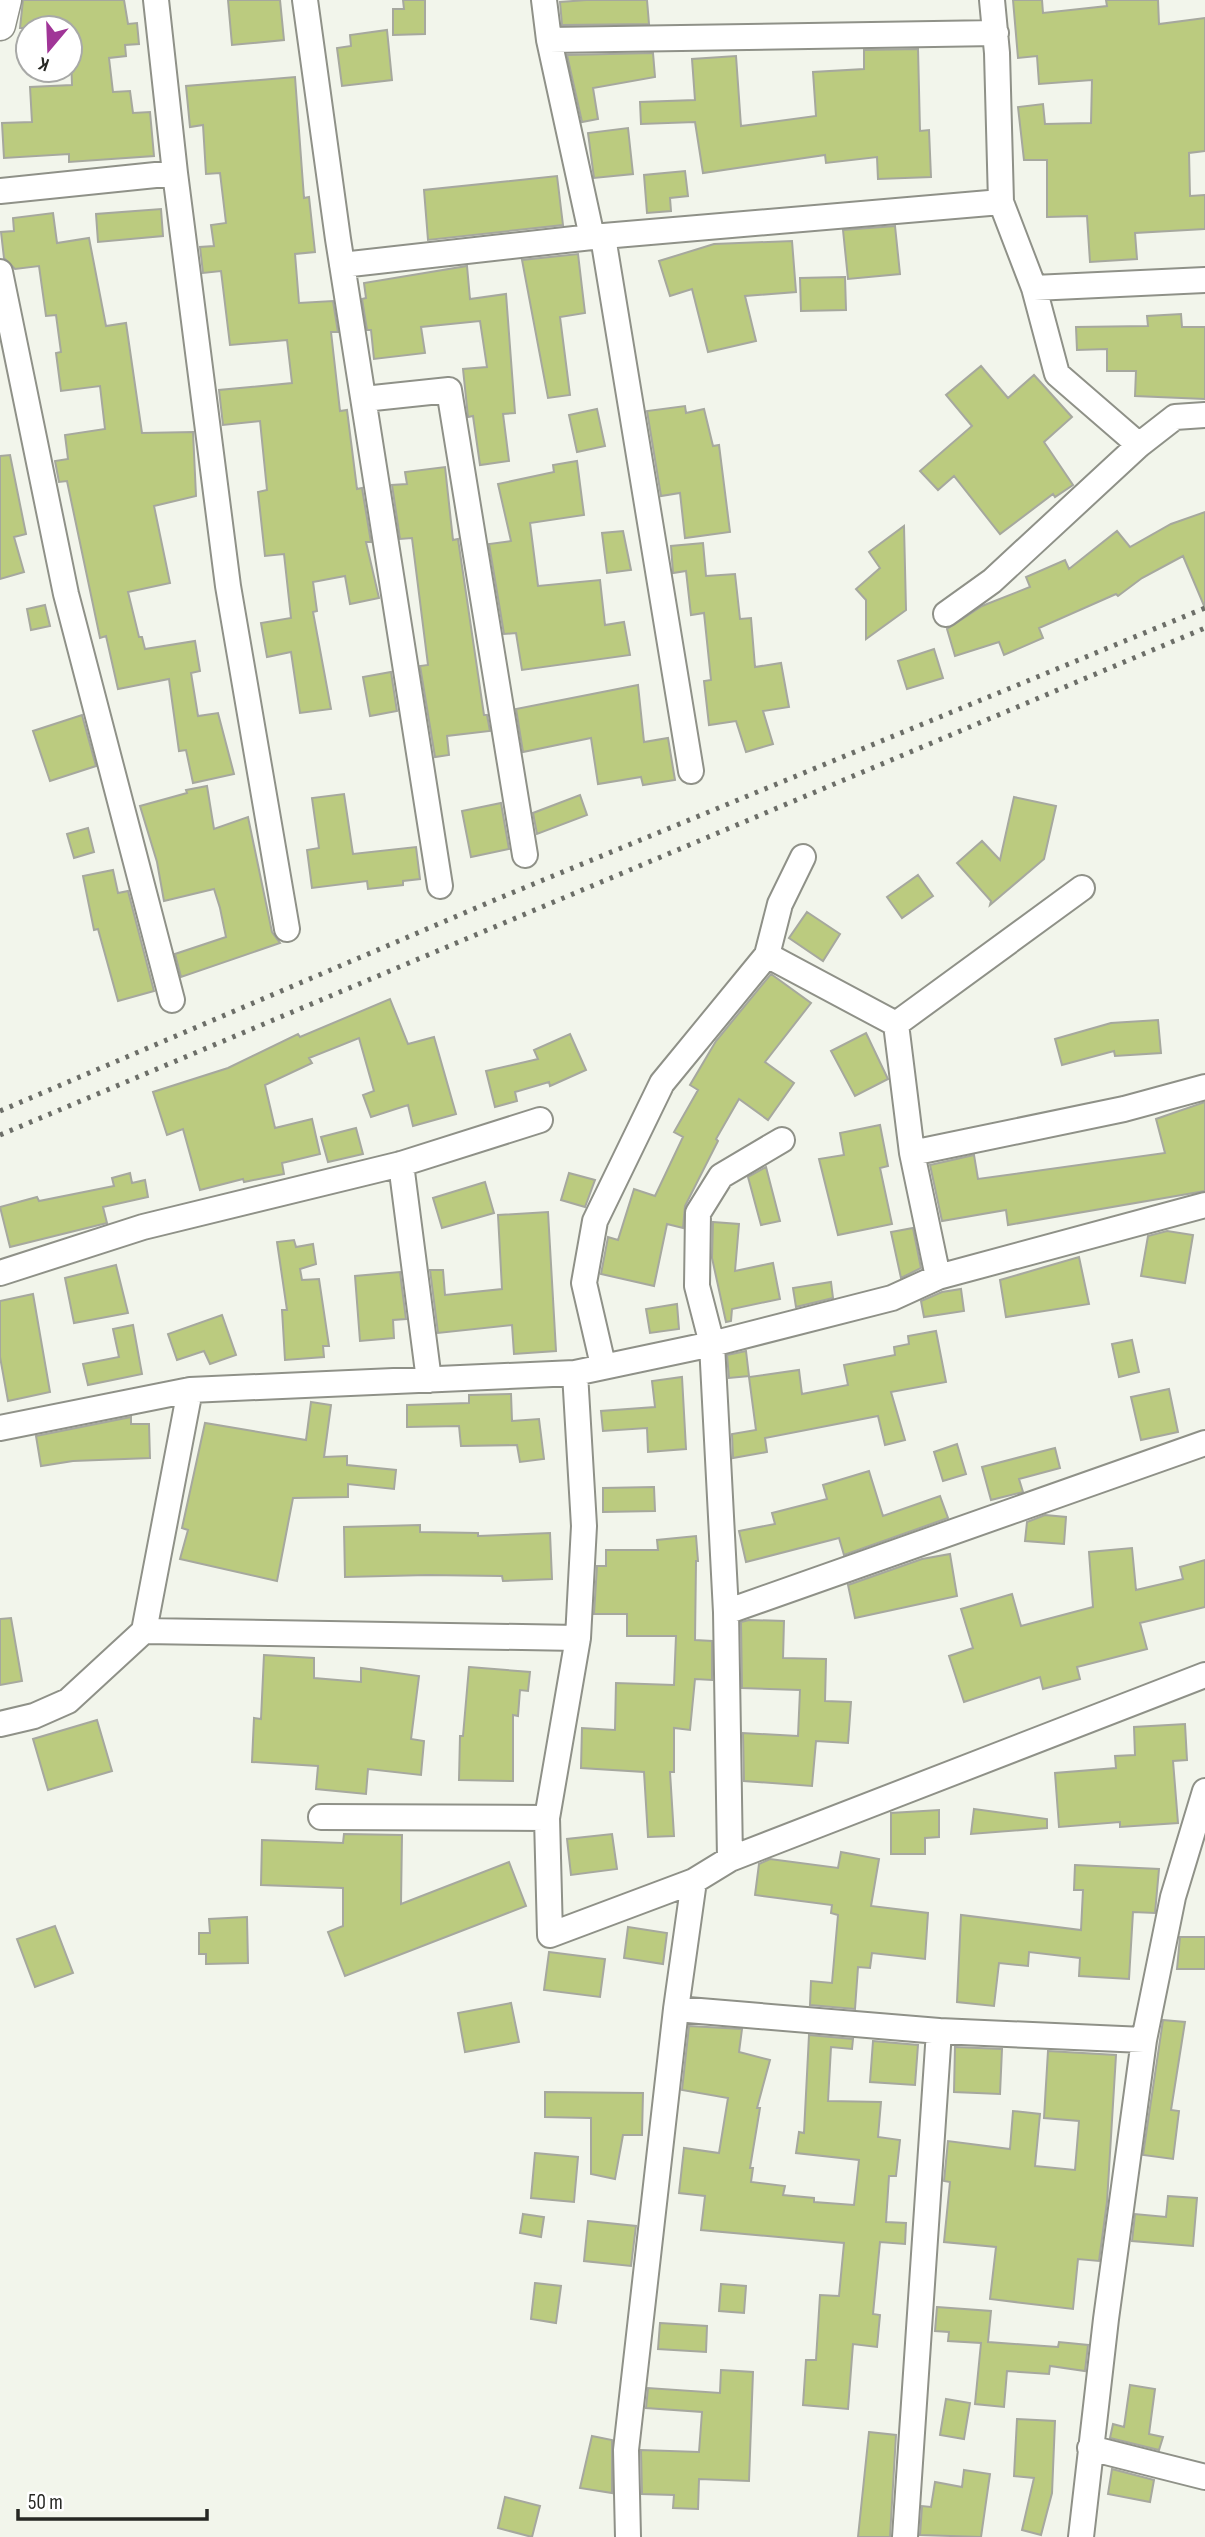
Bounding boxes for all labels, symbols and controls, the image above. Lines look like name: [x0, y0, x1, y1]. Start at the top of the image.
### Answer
north arrow: [14, 14, 84, 84]
text: K: [35, 51, 52, 76]
scale bar: [18, 2478, 206, 2522]
text: 50 m: [28, 2490, 63, 2515]

